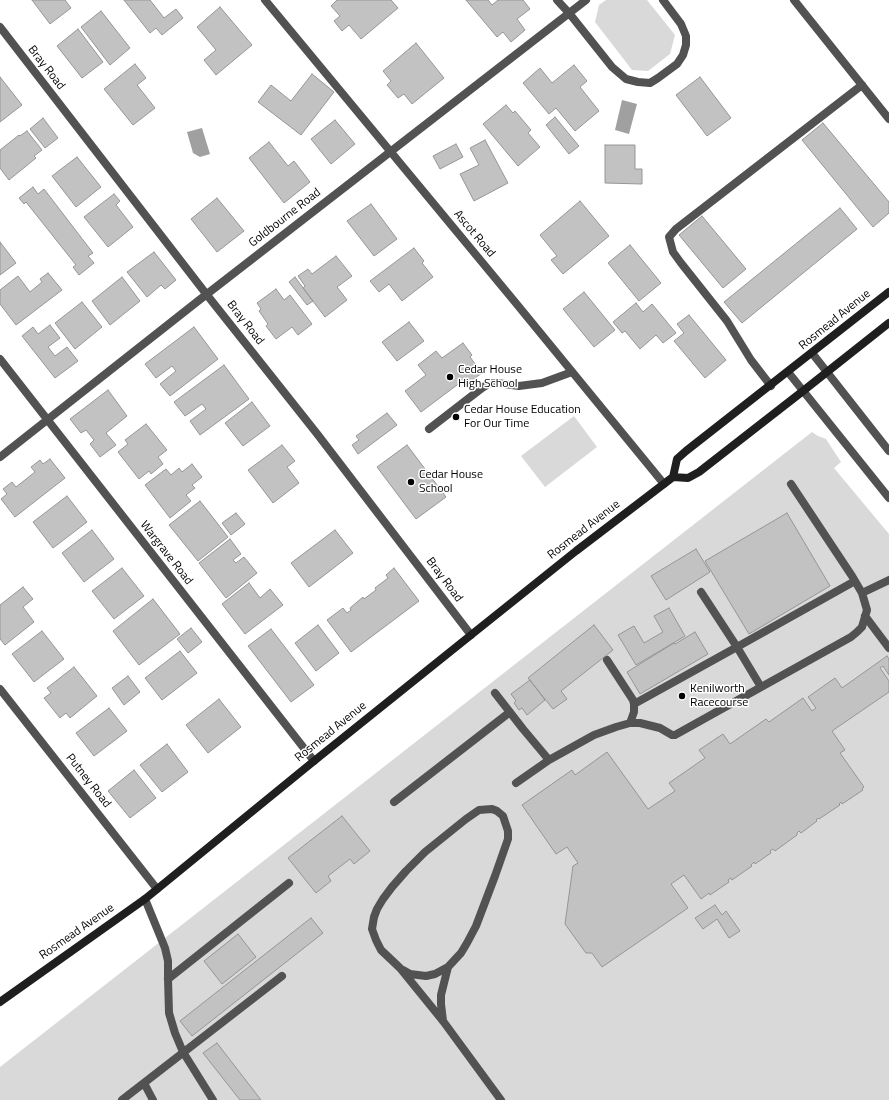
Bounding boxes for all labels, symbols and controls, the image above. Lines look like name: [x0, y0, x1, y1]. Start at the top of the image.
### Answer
street label: Bray Road: [24, 43, 68, 93]
street label: Goldbourne Road: [246, 186, 324, 250]
street label: Ascot Road: [450, 208, 498, 260]
street label: Rosmead Avenue: [796, 287, 874, 353]
street label: Bray Road: [223, 298, 267, 348]
place label: Cedar House High School: [458, 363, 522, 391]
marker: Cedar House High School: [445, 372, 455, 382]
place label: Cedar House Education For Our Time: [464, 403, 581, 431]
marker: Cedar House Education For Our Time: [451, 412, 461, 422]
place label: Cedar House School: [419, 468, 483, 496]
marker: Cedar House School: [406, 477, 416, 487]
street label: Rosmead Avenue: [545, 497, 623, 563]
street label: Wargrave Road: [137, 518, 195, 588]
street label: Bray Road: [423, 555, 465, 605]
place label: Kenilworth Racecourse: [690, 682, 748, 710]
marker: Kenilworth Racecourse: [677, 691, 687, 701]
street label: Rosmead Avenue: [292, 699, 370, 765]
street label: Putney Road: [62, 751, 114, 811]
street label: Rosmead Avenue: [37, 901, 117, 963]

